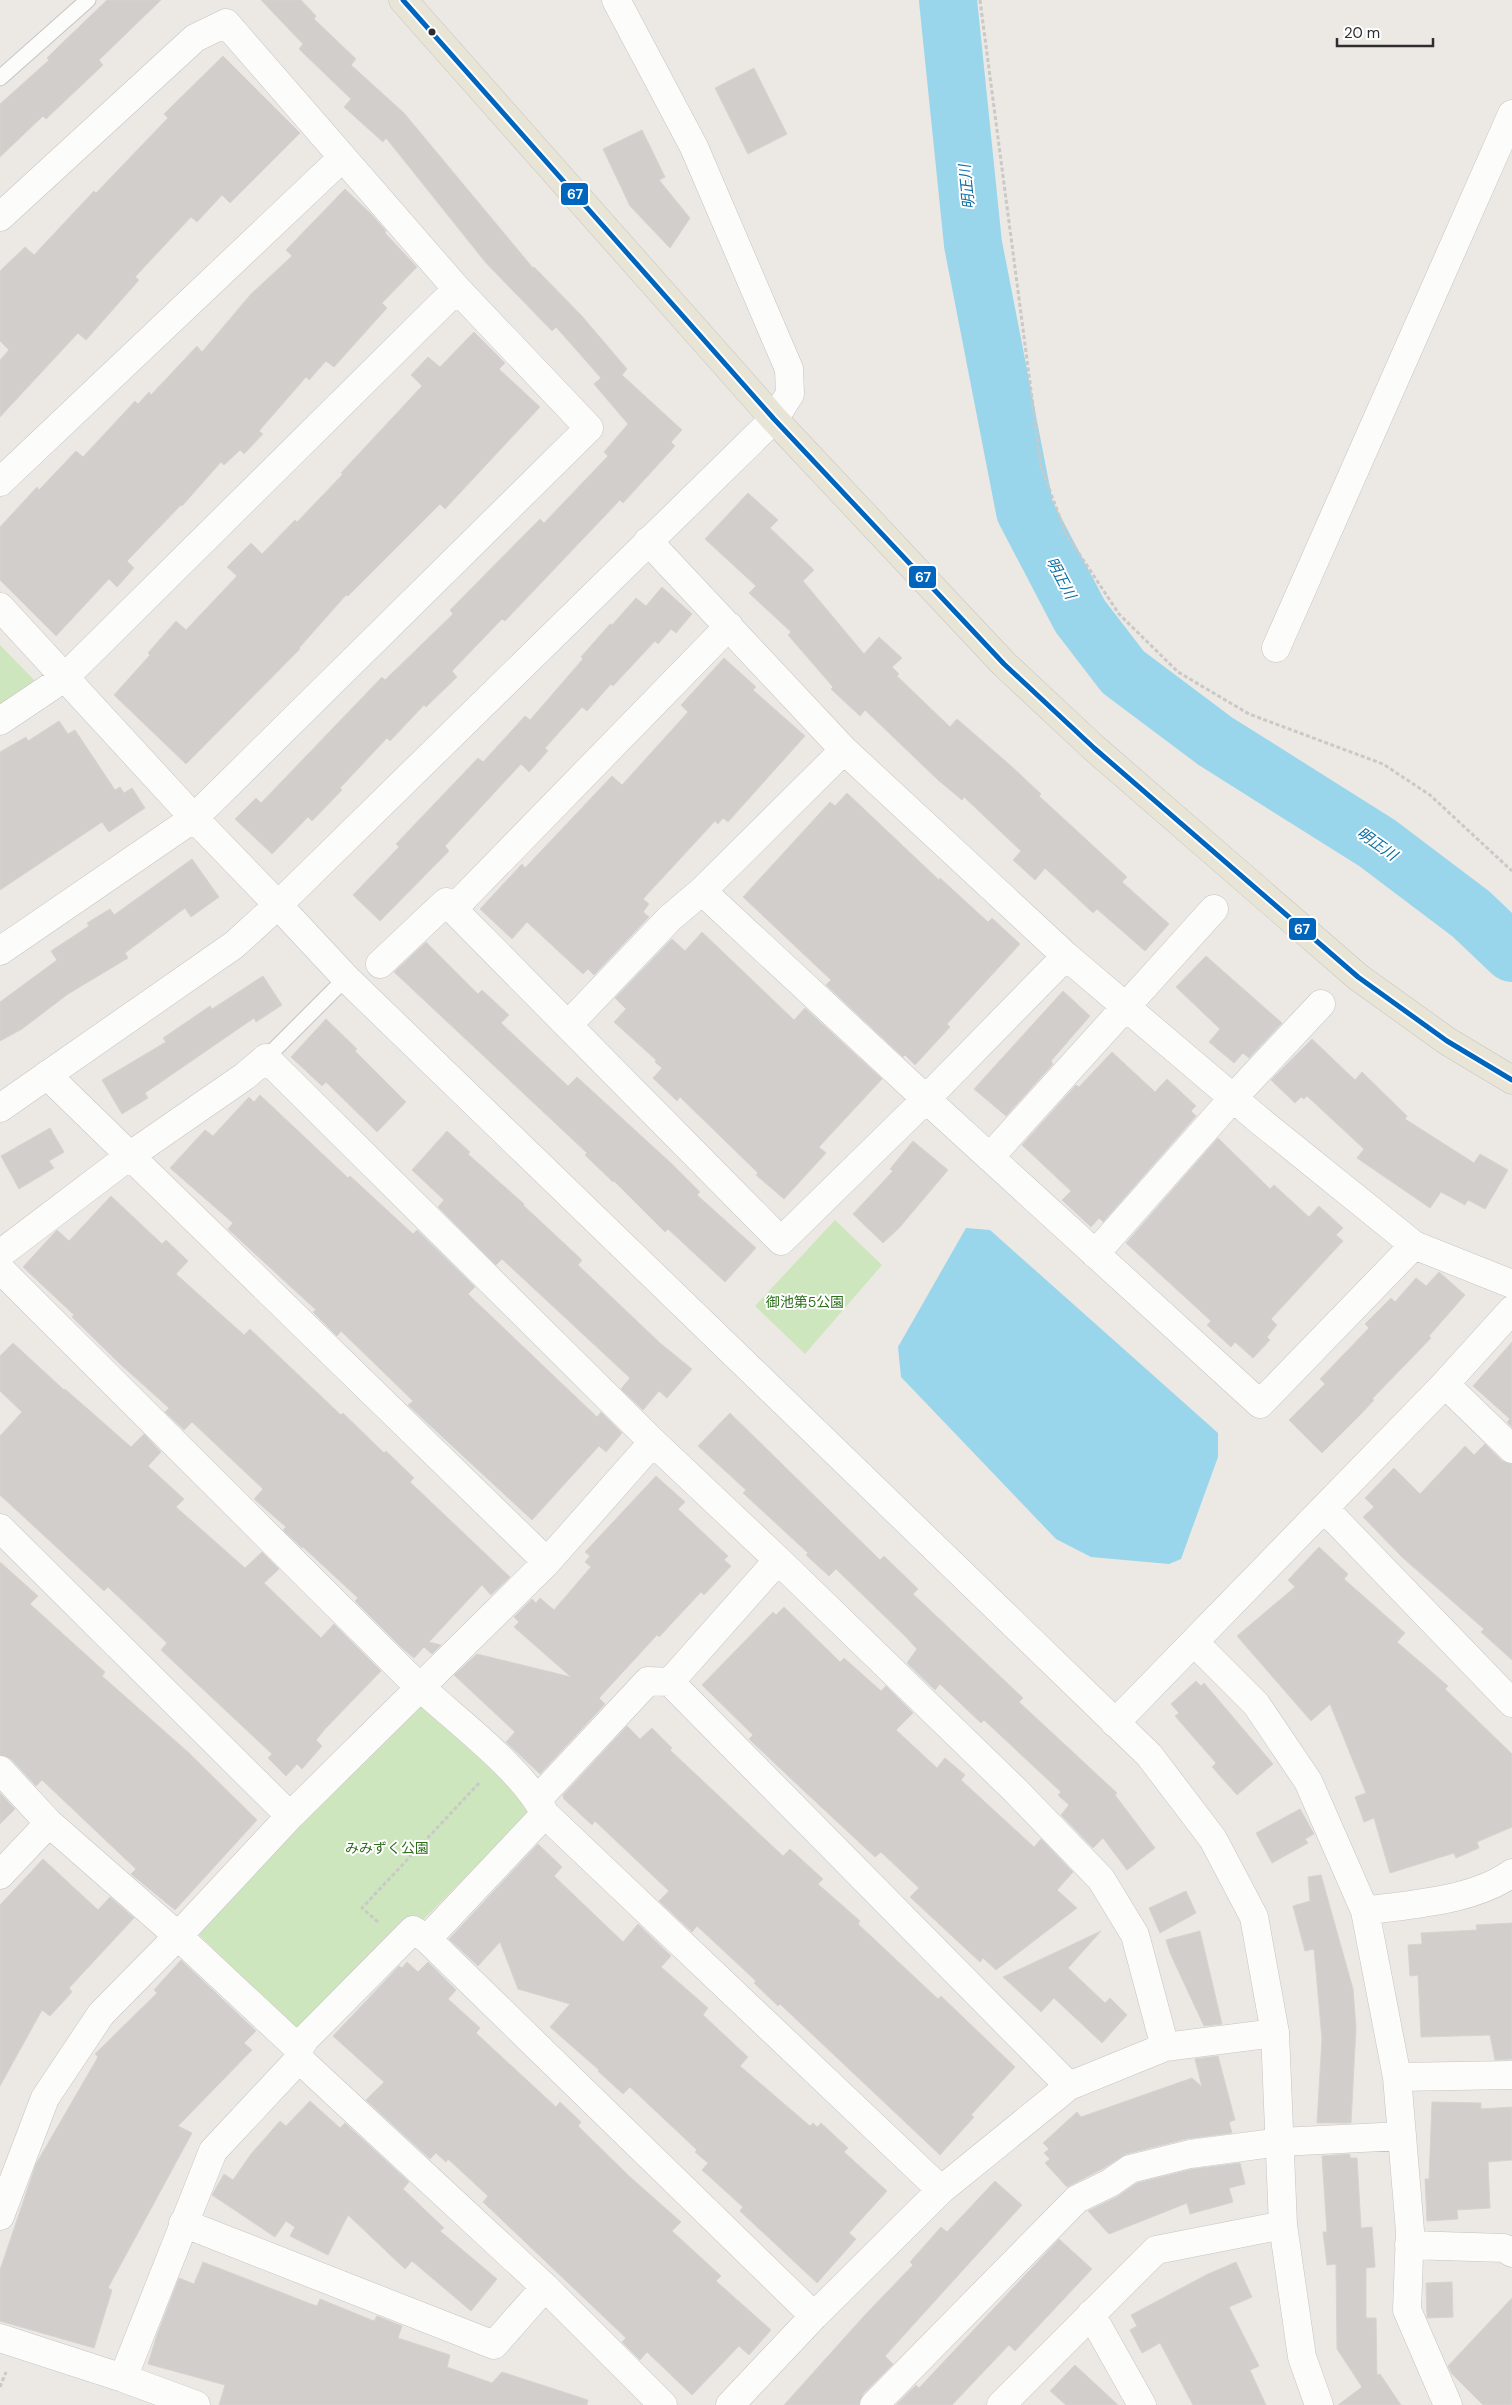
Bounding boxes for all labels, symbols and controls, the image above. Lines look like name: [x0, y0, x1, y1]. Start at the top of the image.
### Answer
scale bar: [1337, 15, 1433, 47]
text: 20 m: [1344, 23, 1380, 43]
unlabelled marker: [427, 27, 437, 37]
water label: 明正川: [954, 162, 979, 210]
line badge: 67: [560, 182, 589, 206]
text: 67: [567, 185, 584, 203]
water label: 明正川: [1042, 553, 1081, 604]
line badge: 67: [908, 565, 937, 589]
text: 67: [915, 568, 932, 586]
water label: 明正川: [1353, 823, 1403, 866]
line badge: 67: [1288, 917, 1317, 941]
text: 67: [1294, 920, 1311, 938]
park label: 御池第5公園: [766, 1293, 844, 1311]
park label: みみずく公園: [345, 1839, 429, 1857]

